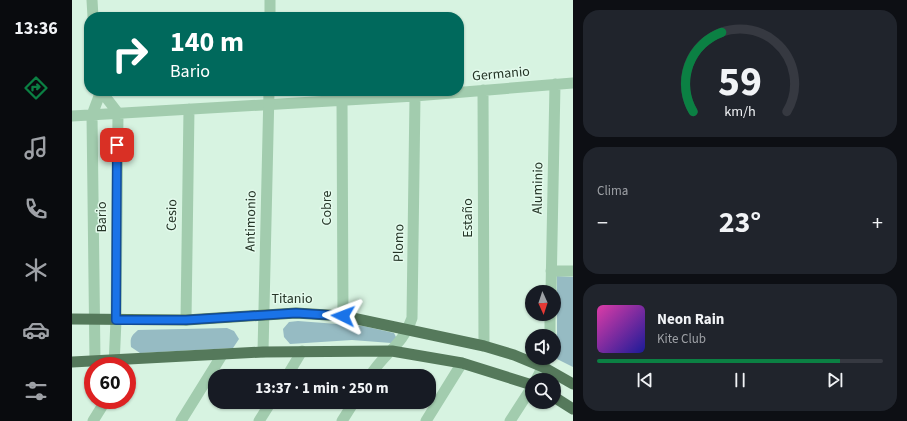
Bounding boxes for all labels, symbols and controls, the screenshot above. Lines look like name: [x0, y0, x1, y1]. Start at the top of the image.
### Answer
text: 13:36: [14, 16, 58, 41]
text: 140 m: [170, 22, 244, 62]
icon: right: [104, 28, 156, 80]
text: 59: [718, 51, 762, 111]
text: Bario: [170, 59, 210, 84]
street label: Germanio: [471, 62, 531, 86]
icon: directions: [22, 74, 50, 102]
text: km/h: [724, 100, 756, 121]
pin: [100, 128, 134, 162]
icon: music: [22, 134, 50, 162]
icon: arrive: [106, 134, 128, 156]
street label: Aluminio: [528, 162, 548, 214]
text: Clima: [597, 182, 628, 200]
street label: Antimonio: [240, 190, 262, 252]
street label: Cobre: [317, 190, 337, 226]
icon: phone: [22, 195, 50, 223]
street label: Estaño: [458, 198, 478, 238]
street label: Cesio: [162, 199, 182, 231]
street label: Bario: [92, 201, 112, 233]
text: 23°: [719, 201, 761, 244]
text: −: [597, 207, 608, 239]
text: +: [872, 207, 883, 239]
street label: Plomo: [389, 224, 409, 262]
icon: climate: [22, 256, 50, 284]
north arrow: [525, 285, 561, 321]
map controls: [525, 285, 561, 409]
street label: Titanio: [271, 289, 313, 309]
position arrow: [322, 295, 364, 337]
text: Neon Rain: [657, 309, 724, 330]
icon: car: [22, 316, 50, 344]
button: sound: [525, 329, 561, 365]
text: Kite Club: [657, 330, 706, 348]
speed limit sign: 60: [84, 357, 136, 409]
icon: previous: [634, 369, 656, 391]
icon: pause: [729, 369, 751, 391]
icon: next: [824, 369, 846, 391]
button: search: [525, 373, 561, 409]
icon: filters: [22, 377, 50, 405]
text: 13:37 · 1 min · 250 m: [255, 378, 389, 399]

